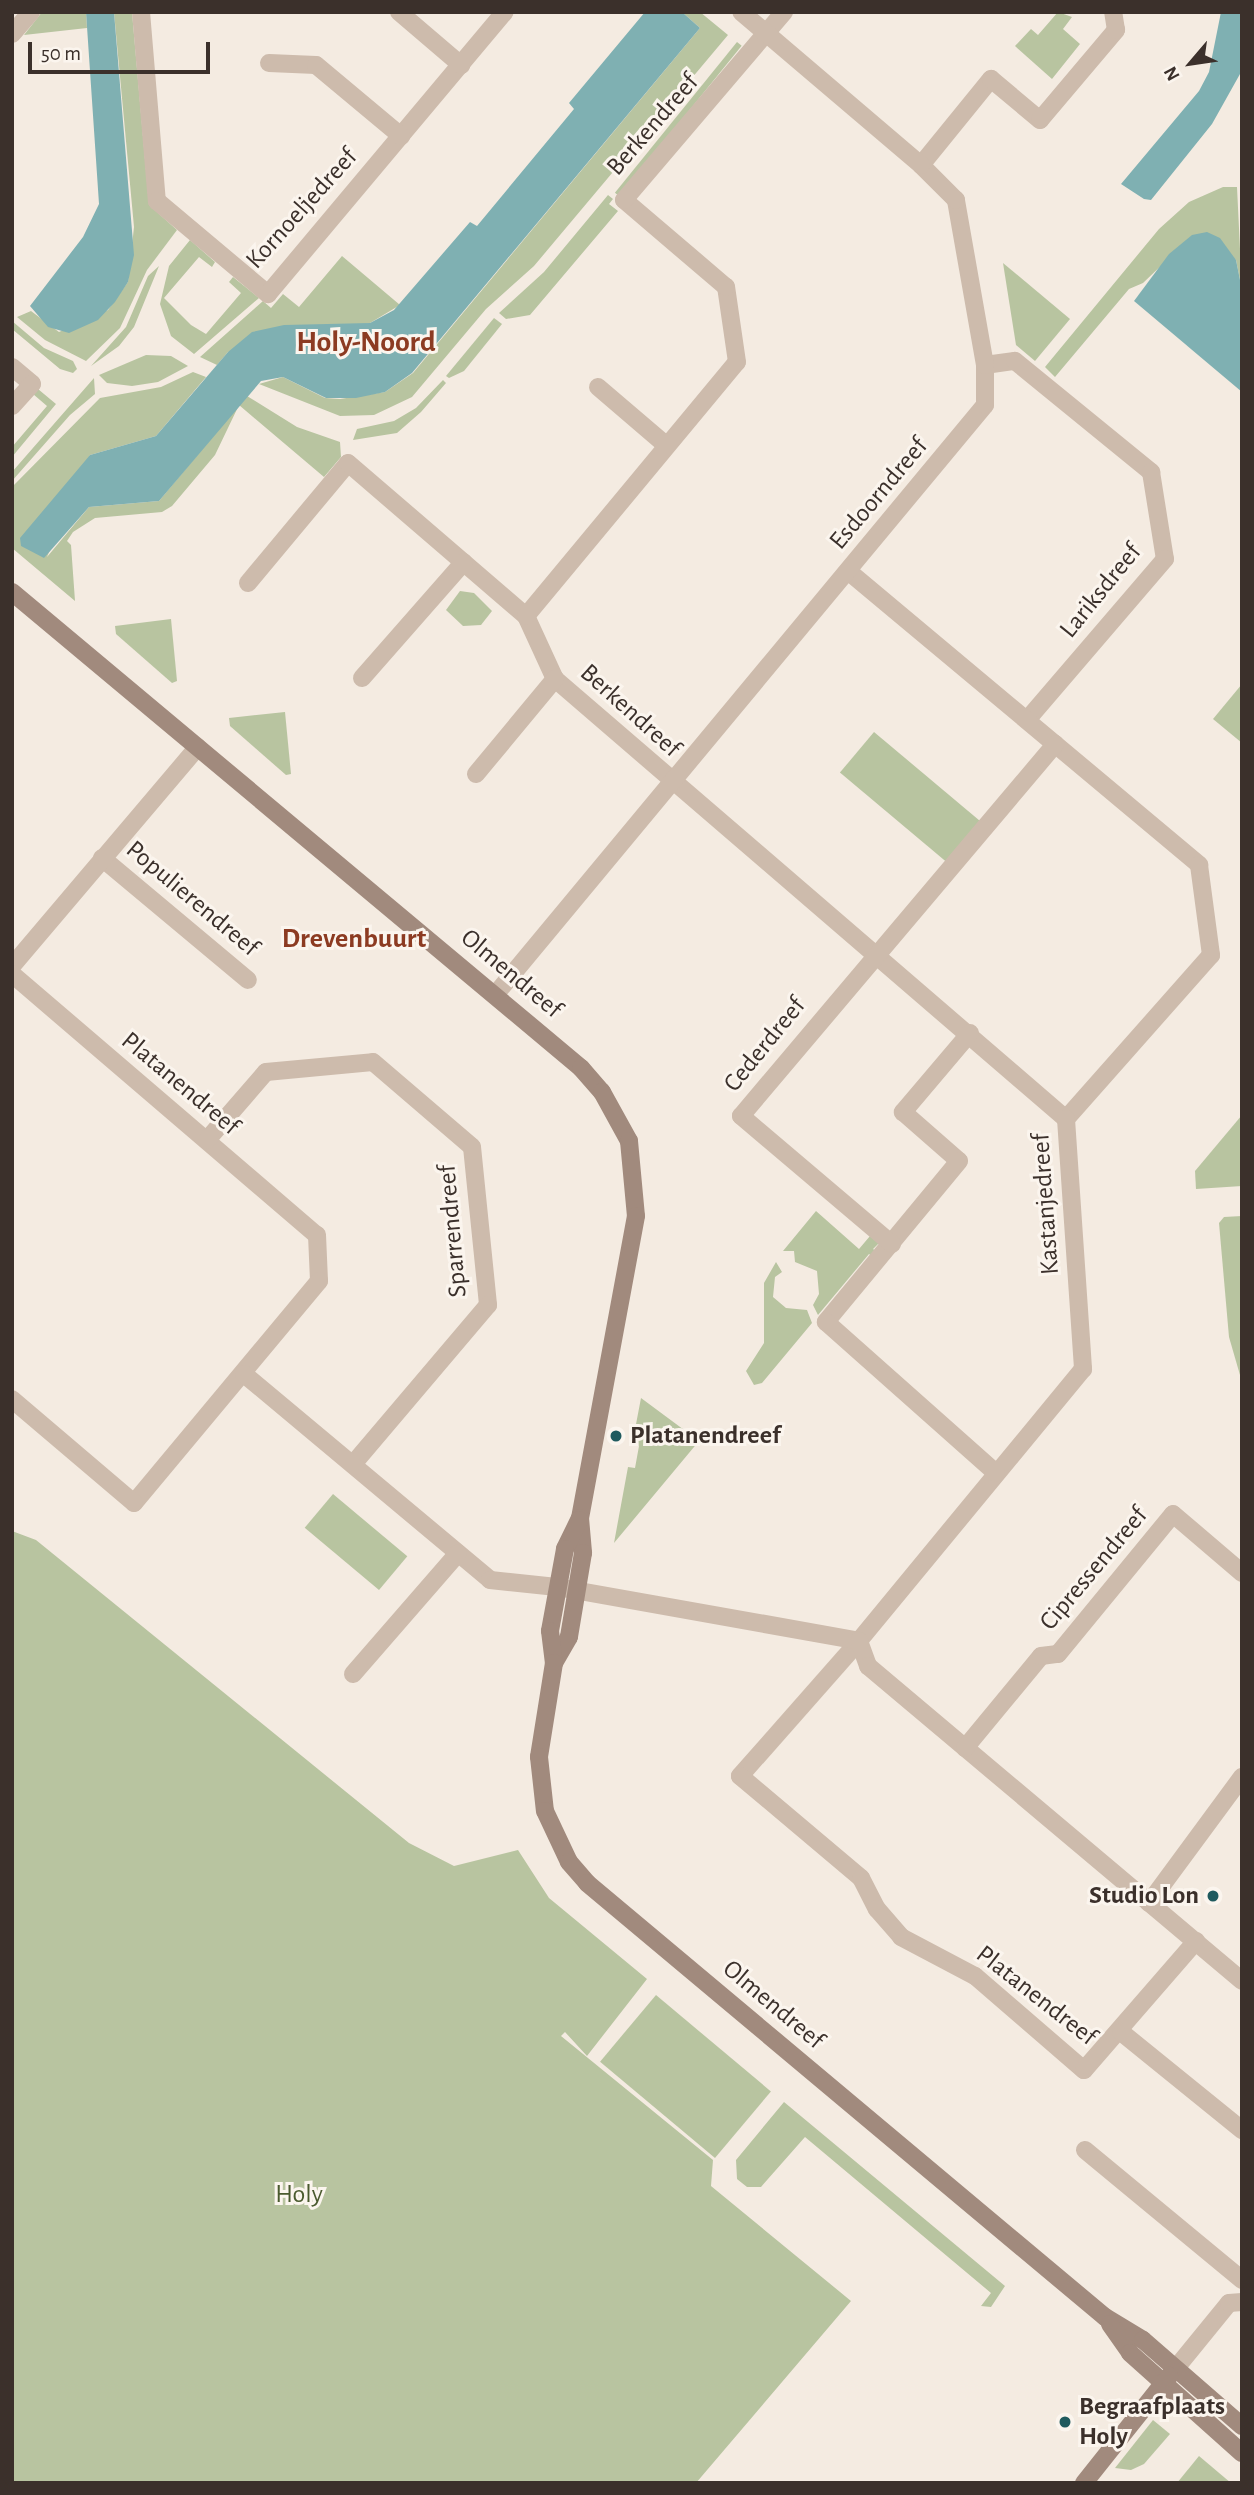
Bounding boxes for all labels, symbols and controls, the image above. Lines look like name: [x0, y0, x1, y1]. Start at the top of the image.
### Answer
scale bar: [32, 28, 214, 72]
north arrow: [1156, 28, 1226, 98]
text: 50 m: [41, 43, 81, 64]
text: N: [1161, 63, 1184, 84]
street label: Berkendreef: [600, 68, 706, 182]
street label: Kornoeljedreef: [240, 142, 364, 276]
district label: Holy-Noord: [296, 324, 436, 360]
street label: Esdoorndreef: [823, 432, 935, 556]
street label: Lariksdreef: [1054, 537, 1148, 645]
street label: Berkendreef: [573, 658, 687, 764]
street label: Populierendreef: [119, 834, 265, 964]
district label: Drevenbuurt: [282, 922, 426, 956]
street label: Olmendreef: [454, 923, 568, 1025]
street label: Cederdreef: [717, 991, 813, 1099]
street label: Platanendreef: [115, 1026, 245, 1142]
street label: Kastanjedreef: [1025, 1132, 1067, 1276]
street label: Sparrendreef: [432, 1163, 474, 1299]
place label: Platanendreef: [630, 1420, 780, 1452]
marker: Platanendreef: [608, 1428, 624, 1444]
street label: Cipressendreef: [1033, 1501, 1155, 1637]
place label: Studio Lon: [1089, 1880, 1199, 1912]
marker: Studio Lon: [1205, 1888, 1221, 1904]
street label: Platanendreef: [969, 1939, 1103, 2053]
street label: Olmendreef: [716, 1954, 830, 2056]
park label: Holy: [275, 2179, 323, 2211]
place label: Begraafplaats Holy: [1079, 2391, 1225, 2452]
marker: Begraafplaats Holy: [1057, 2414, 1073, 2430]

